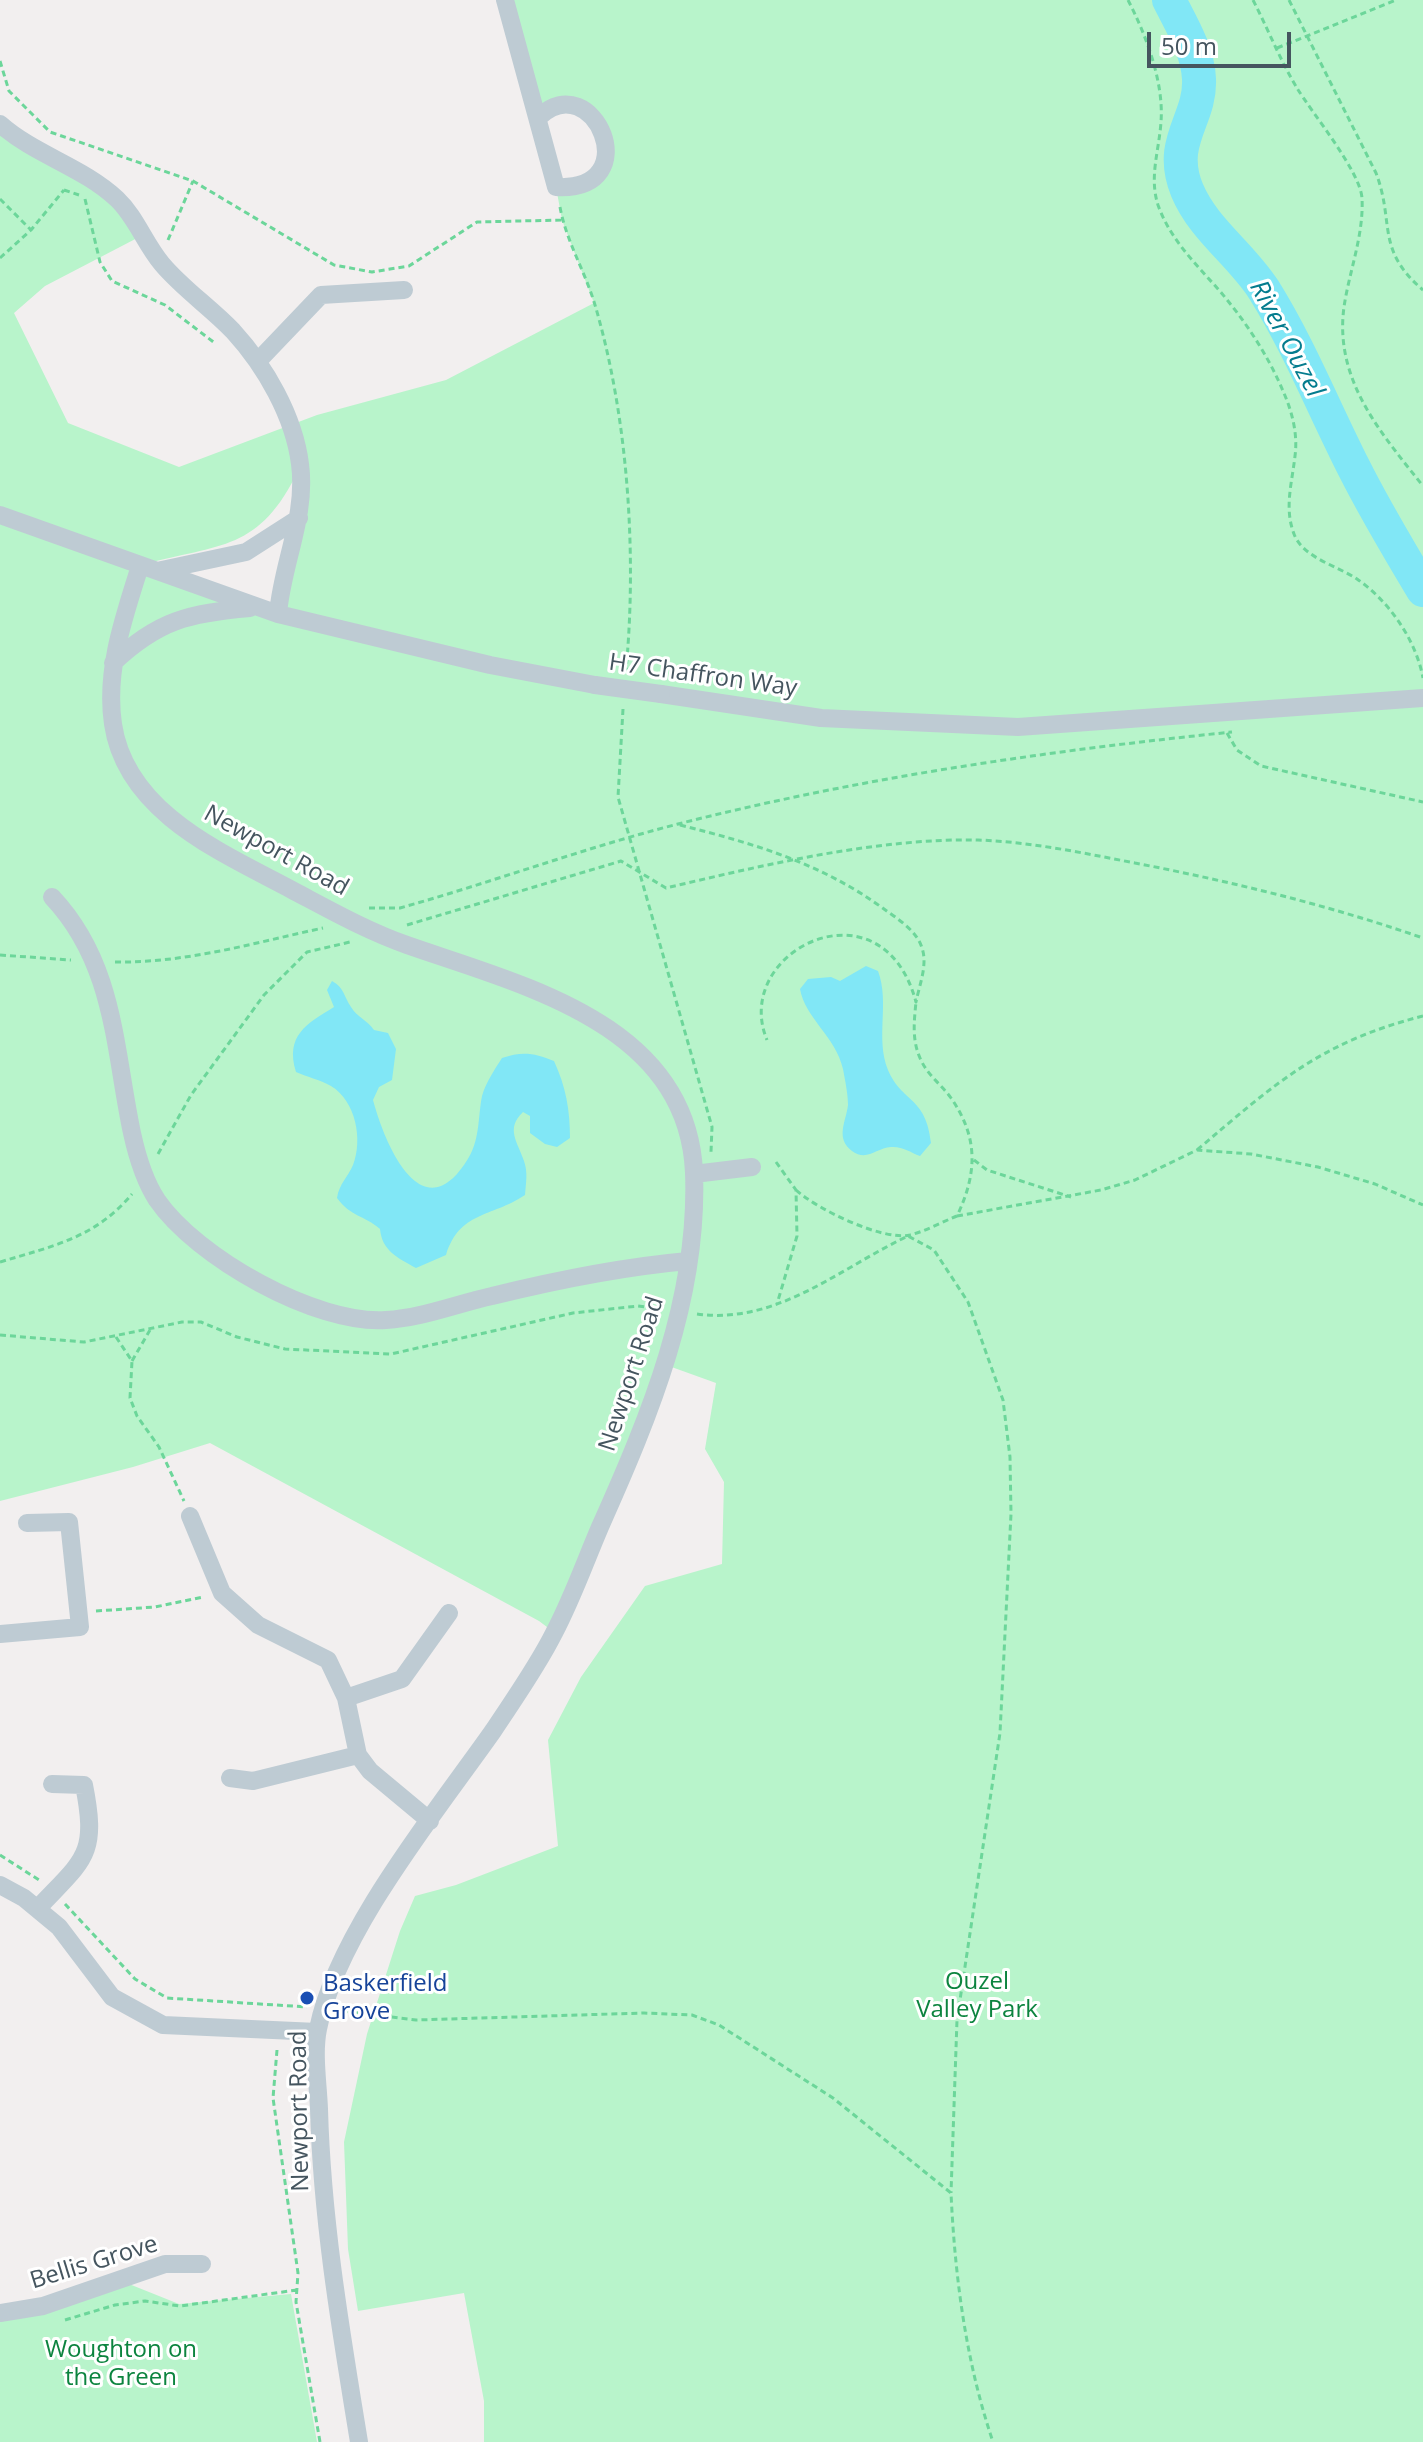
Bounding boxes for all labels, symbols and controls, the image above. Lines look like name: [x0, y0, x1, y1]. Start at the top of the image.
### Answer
scale bar: [1151, 16, 1295, 66]
text: 50 m: [1161, 29, 1217, 62]
water label: River Ouzel: [1242, 275, 1330, 403]
street label: H7 Chaffron Way: [607, 649, 799, 703]
street label: Newport Road: [199, 799, 353, 903]
street label: Newport Road: [593, 1293, 671, 1455]
park label: Ouzel Valley Park: [916, 1968, 1038, 2024]
place label: Baskerfield Grove: [323, 1970, 448, 2026]
marker: Baskerfield Grove: [298, 1989, 316, 2007]
street label: Newport Road: [284, 2030, 316, 2192]
street label: Bellis Grove: [27, 2230, 161, 2296]
park label: Woughton on the Green: [45, 2336, 197, 2392]

